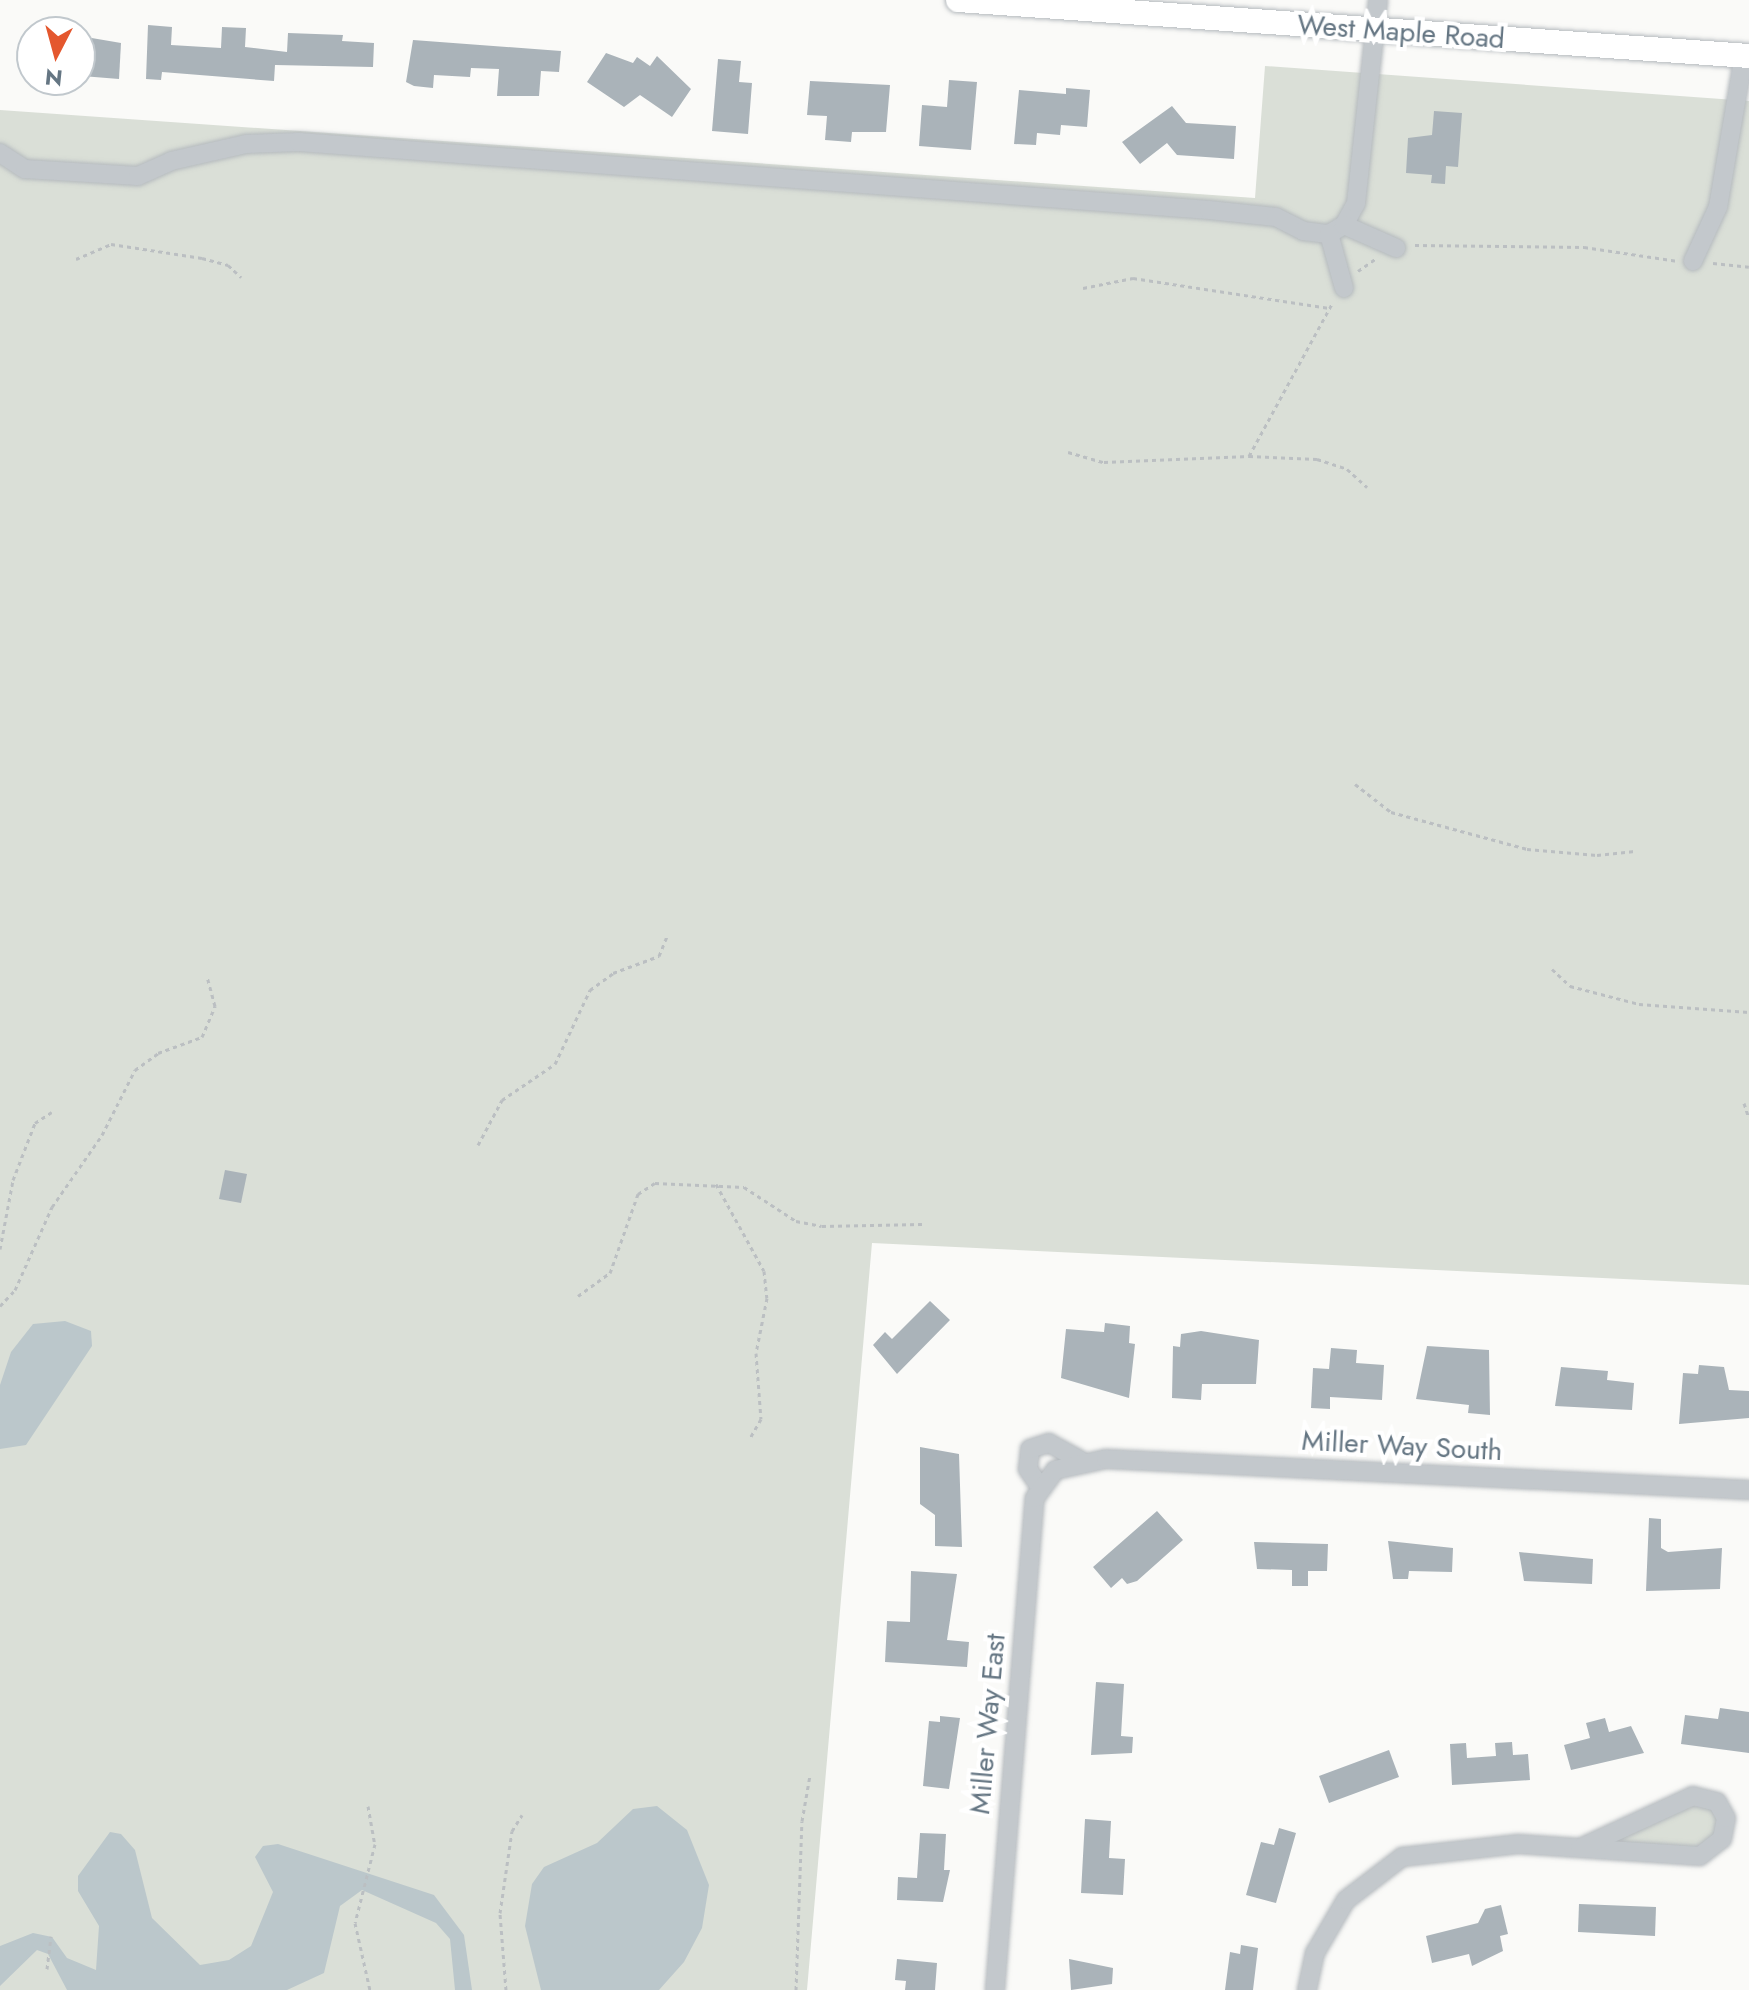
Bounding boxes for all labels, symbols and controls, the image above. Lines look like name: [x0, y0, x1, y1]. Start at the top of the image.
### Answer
street label: West Maple Road: [1296, 8, 1506, 56]
north arrow: [16, 16, 96, 96]
text: N: [43, 61, 64, 95]
street label: Miller Way South: [1301, 1424, 1503, 1468]
street label: Miller Way East: [963, 1632, 1013, 1816]

